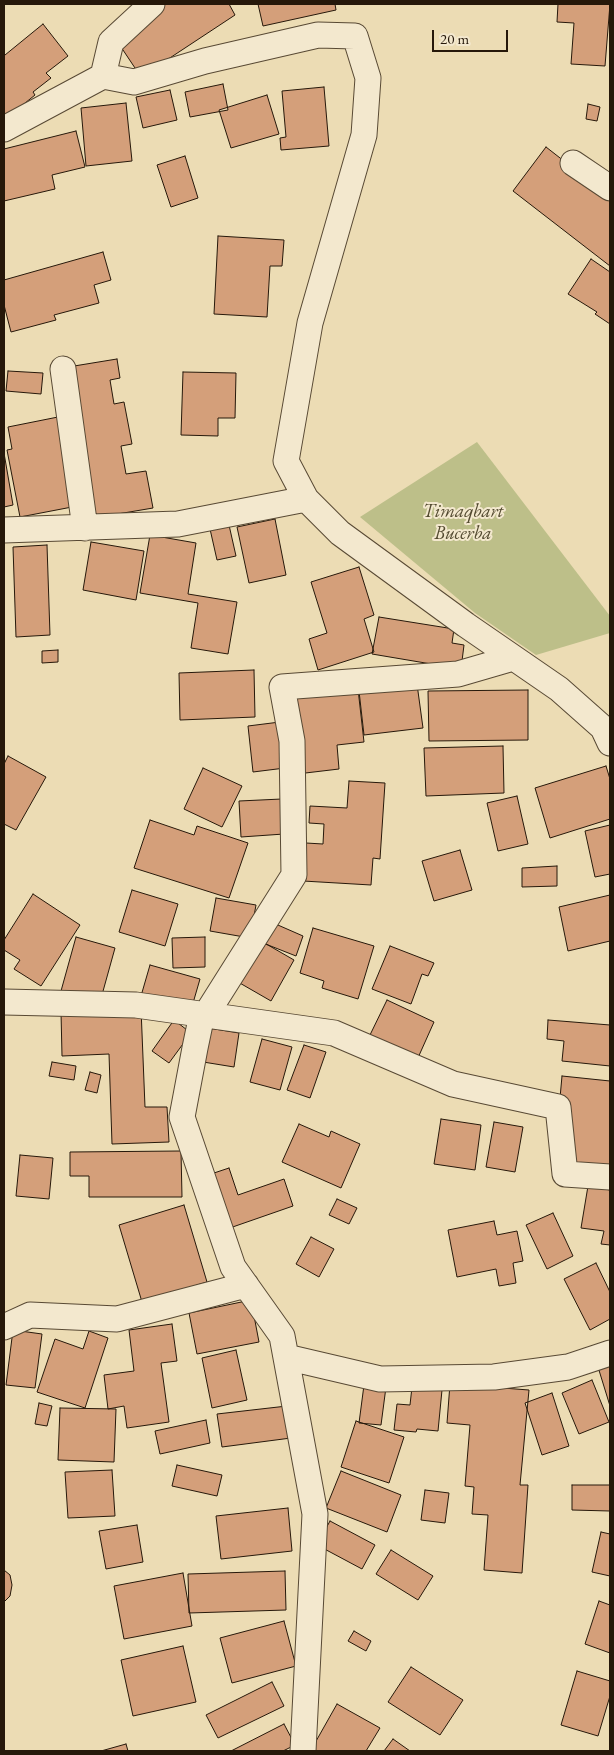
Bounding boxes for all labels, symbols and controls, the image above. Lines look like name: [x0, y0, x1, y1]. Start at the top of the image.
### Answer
scale bar: [434, 20, 510, 52]
text: 20 m: [440, 29, 469, 48]
park label: Timaqbart Bucerba: [423, 501, 503, 545]

